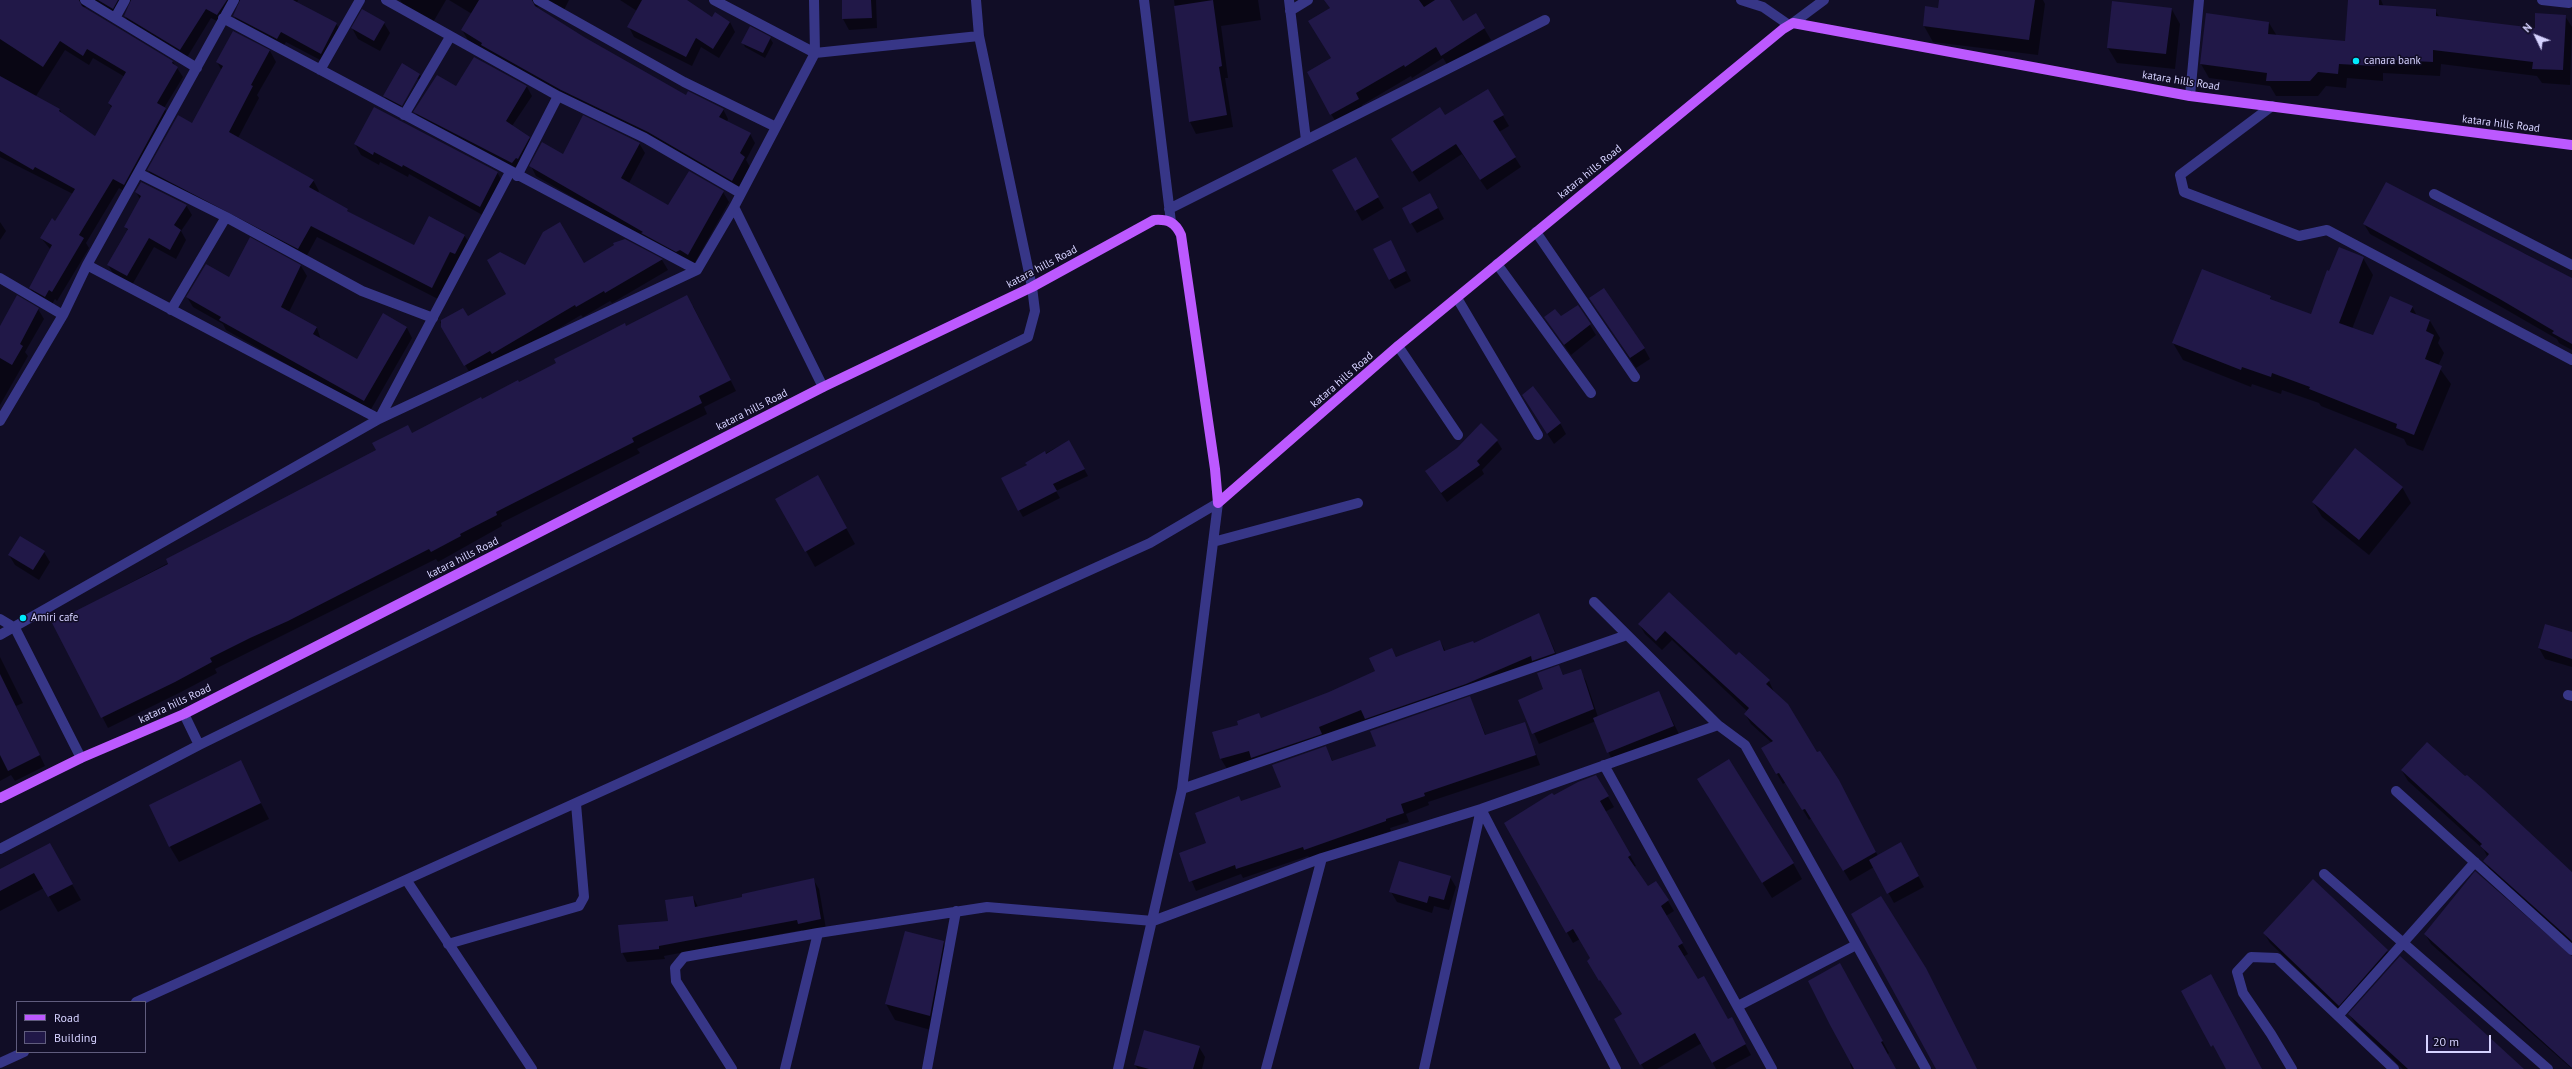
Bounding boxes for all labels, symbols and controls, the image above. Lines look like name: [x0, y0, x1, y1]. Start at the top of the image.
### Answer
north arrow: [2516, 16, 2556, 56]
text: N: [2520, 20, 2535, 35]
place label: canara bank: [2364, 54, 2421, 68]
marker: canara bank: [2351, 56, 2361, 66]
street label: katara hills Road: [2141, 68, 2221, 94]
street label: katara hills Road: [2461, 113, 2541, 135]
street label: katara hills Road: [1555, 142, 1625, 202]
street label: katara hills Road: [1004, 243, 1080, 291]
street label: katara hills Road: [1308, 349, 1376, 411]
street label: katara hills Road: [714, 386, 790, 434]
street label: katara hills Road: [425, 534, 501, 582]
place label: Amiri cafe: [31, 611, 78, 625]
marker: Amiri cafe: [18, 613, 28, 623]
street label: katara hills Road: [137, 681, 213, 727]
legend: [16, 1001, 146, 1053]
text: Road: [54, 1010, 79, 1025]
scale bar: [2428, 1027, 2493, 1053]
text: Building: [54, 1030, 97, 1045]
text: 20 m: [2433, 1034, 2459, 1049]

